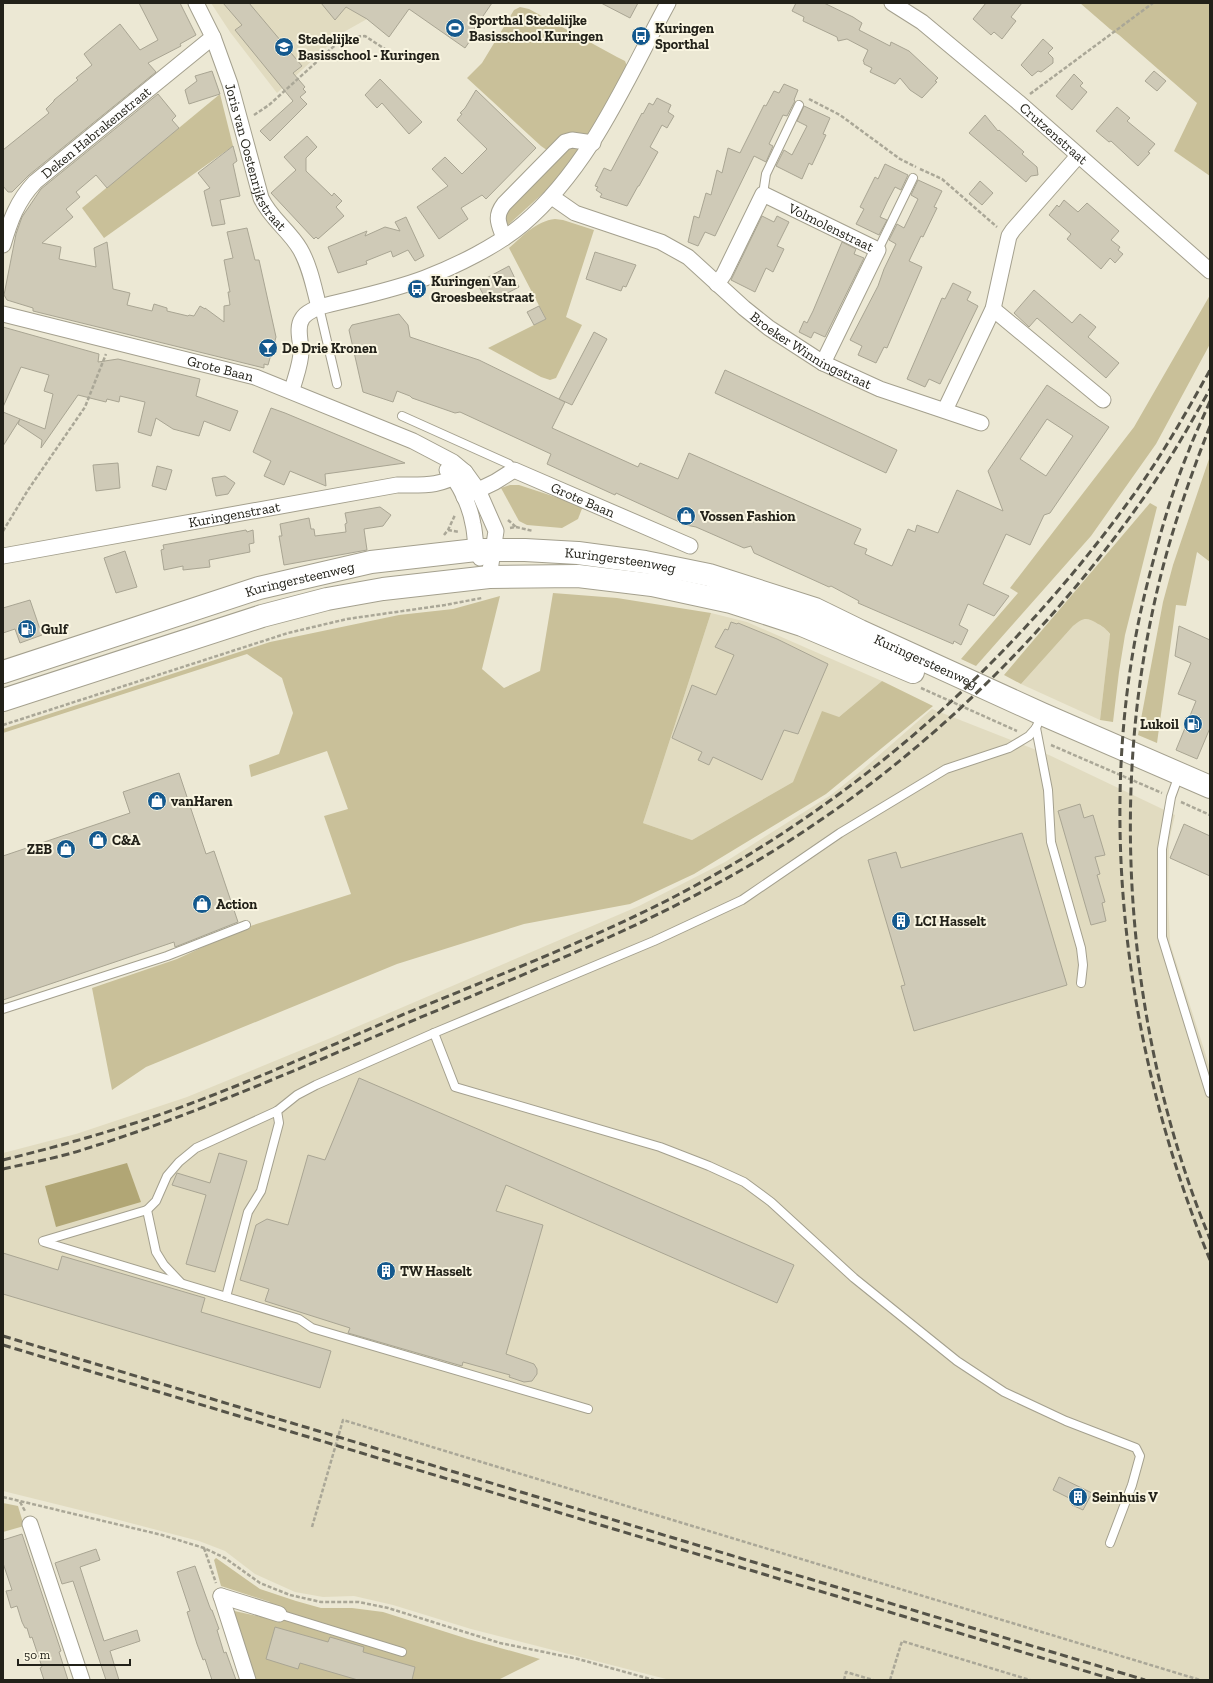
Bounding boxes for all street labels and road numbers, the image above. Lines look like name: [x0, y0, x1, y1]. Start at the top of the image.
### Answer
street label: Joris van Oostenrijkstraat: [221, 81, 290, 235]
street label: Deken Habrakenstraat: [38, 83, 155, 182]
street label: Crutzenstraat: [1016, 99, 1091, 169]
street label: Volmolenstraat: [785, 199, 877, 256]
street label: Broeker Winningstraat: [746, 308, 875, 393]
street label: Grote Baan: [185, 352, 255, 385]
street label: Grote Baan: [548, 479, 617, 521]
street label: Kuringenstraat: [187, 498, 282, 531]
street label: Kuringersteenweg: [564, 544, 677, 577]
street label: Kuringersteenweg: [243, 558, 356, 601]
street label: Kuringersteenweg: [871, 631, 980, 693]

